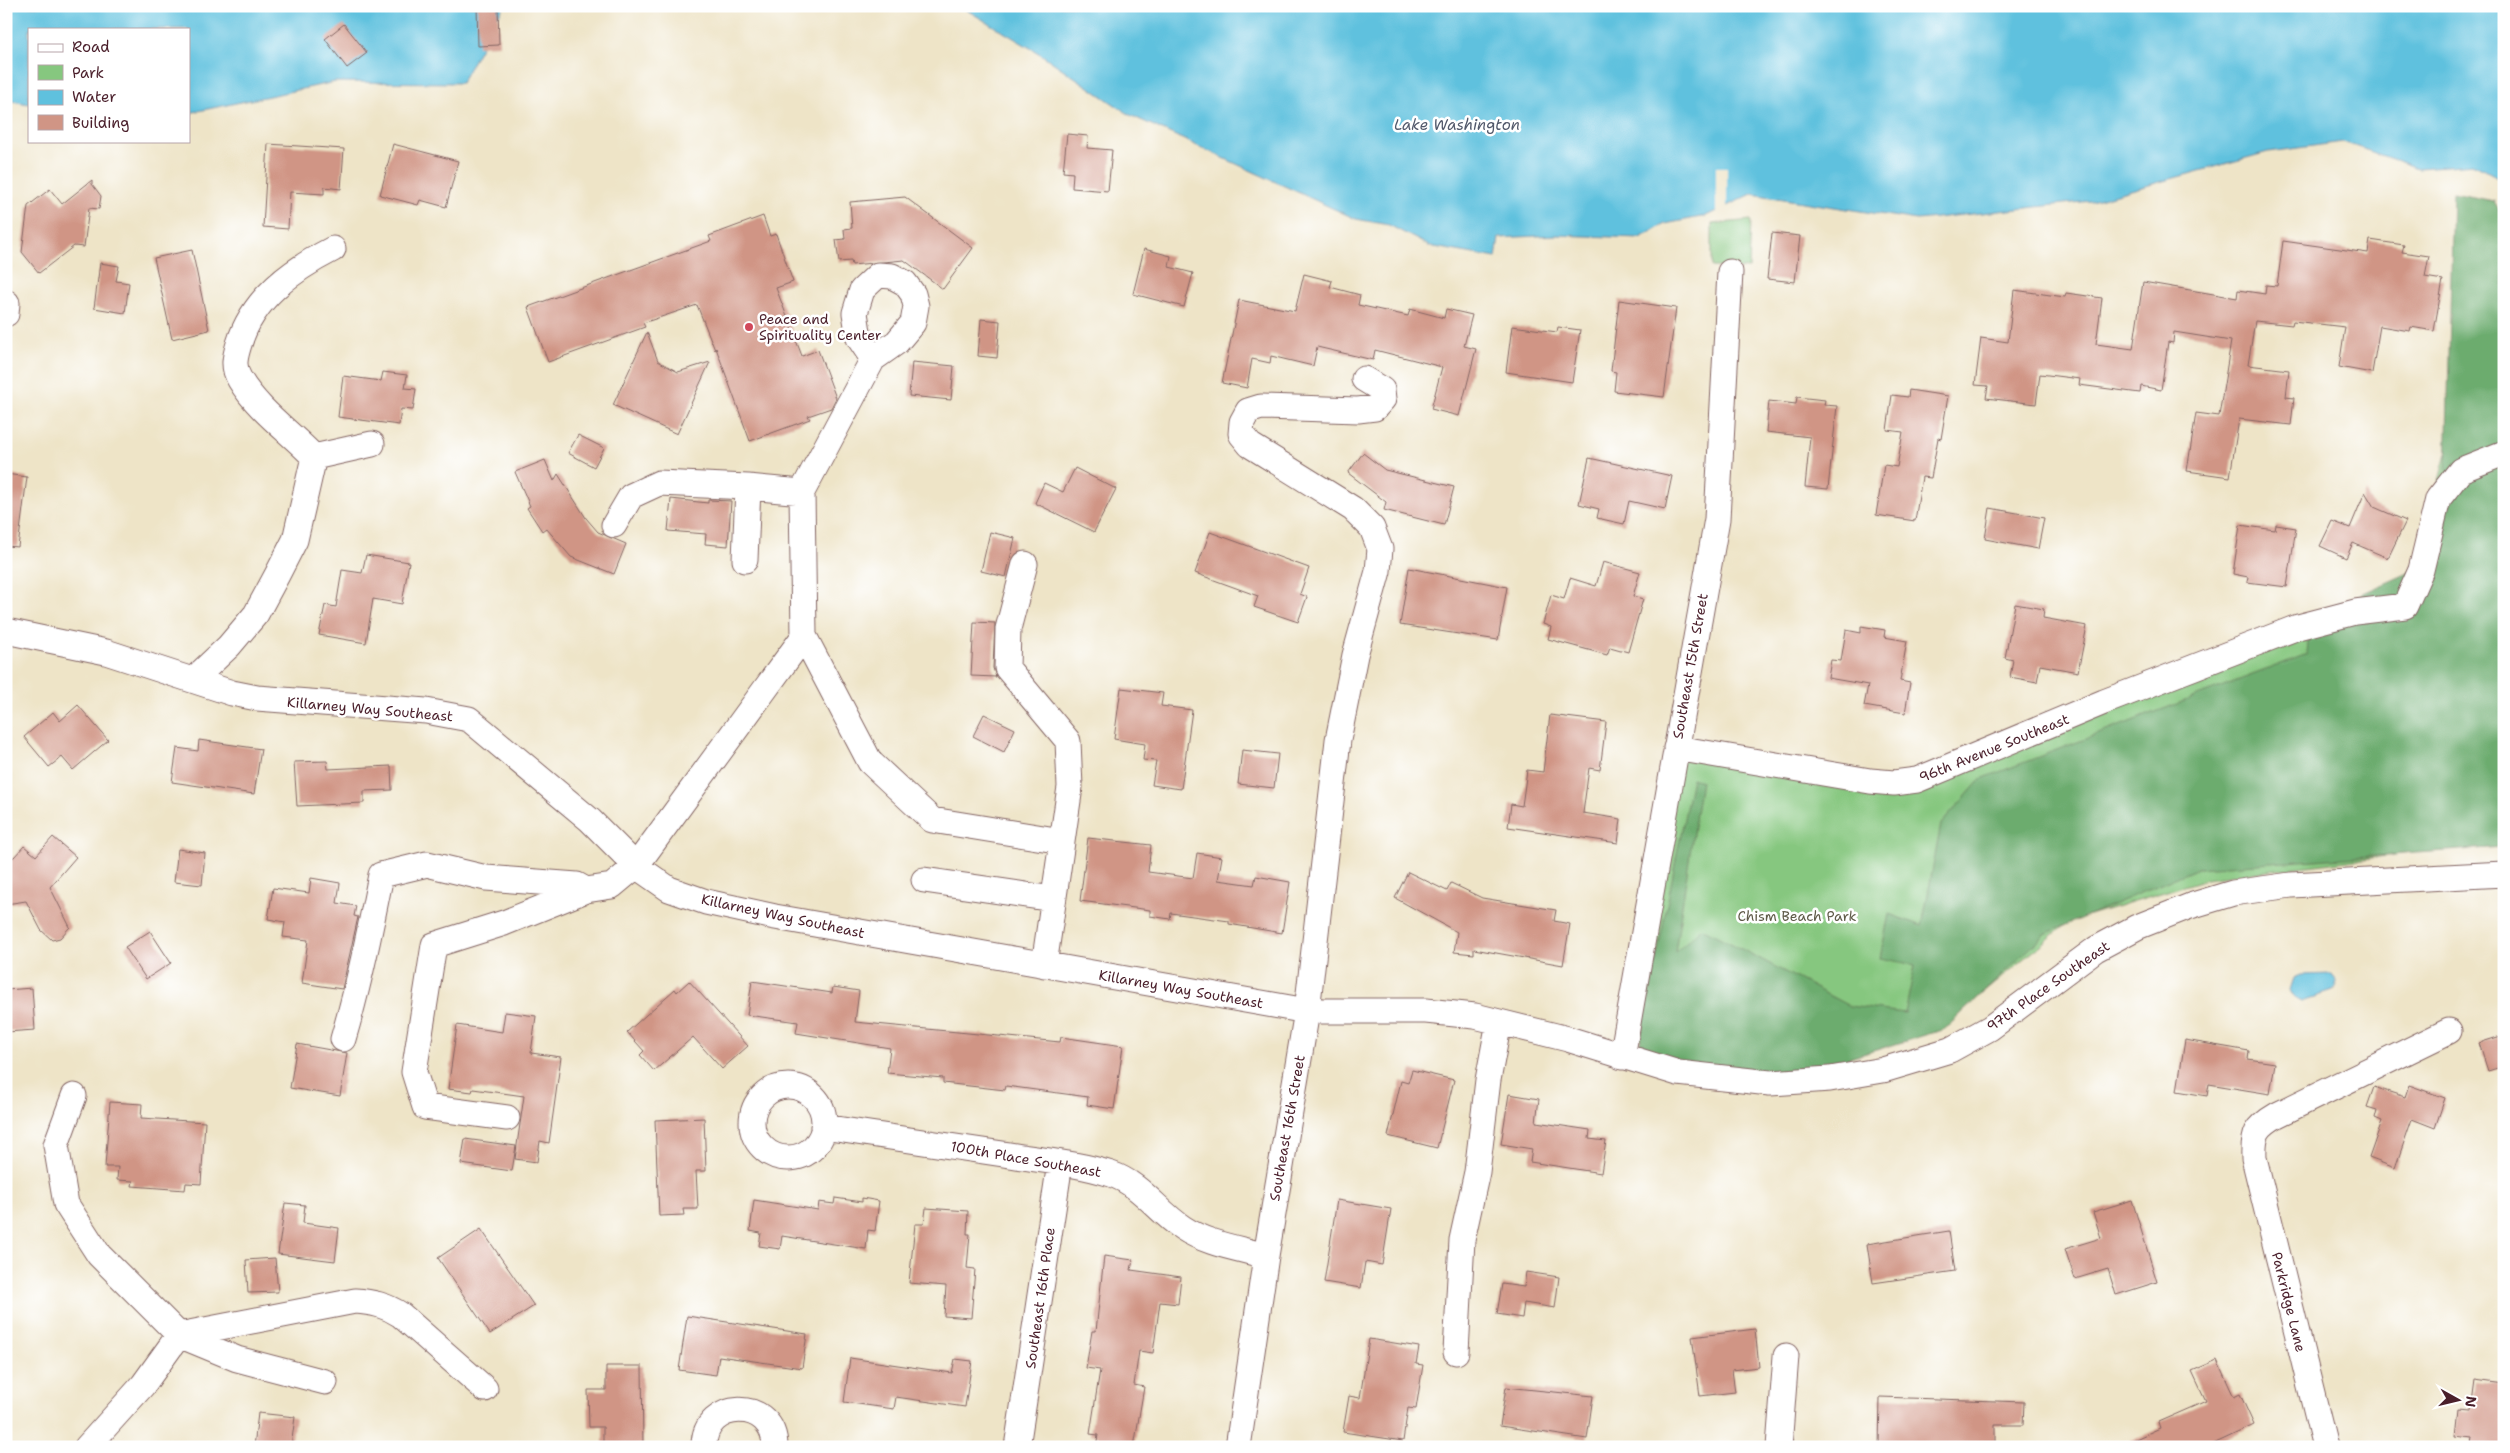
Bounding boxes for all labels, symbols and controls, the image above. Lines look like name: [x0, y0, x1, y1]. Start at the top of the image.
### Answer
legend: [28, 28, 190, 142]
text: Road: [72, 37, 110, 57]
text: Park: [72, 63, 104, 83]
text: Water: [72, 87, 116, 107]
text: Building: [72, 113, 129, 133]
water label: Lake Washington: [1394, 115, 1520, 135]
place label: Peace and Spirituality Center: [759, 310, 882, 344]
marker: Peace and Spirituality Center: [743, 321, 755, 333]
street label: Southeast 15th Street: [1668, 592, 1712, 740]
street label: Killarney Way Southeast: [286, 693, 454, 725]
street label: 96th Avenue Southeast: [1916, 710, 2072, 786]
street label: Killarney Way Southeast: [700, 890, 866, 942]
park label: Chism Beach Park: [1737, 907, 1857, 925]
street label: 97th Place Southeast: [1983, 937, 2113, 1035]
street label: Killarney Way Southeast: [1097, 966, 1265, 1012]
street label: Southeast 16th Street: [1265, 1054, 1309, 1202]
street label: 100th Place Southeast: [949, 1137, 1103, 1181]
street label: Southeast 16th Place: [1021, 1226, 1059, 1370]
street label: Parkridge Lane: [2268, 1250, 2310, 1354]
north arrow: [2432, 1376, 2482, 1426]
text: N: [2461, 1395, 2481, 1409]

